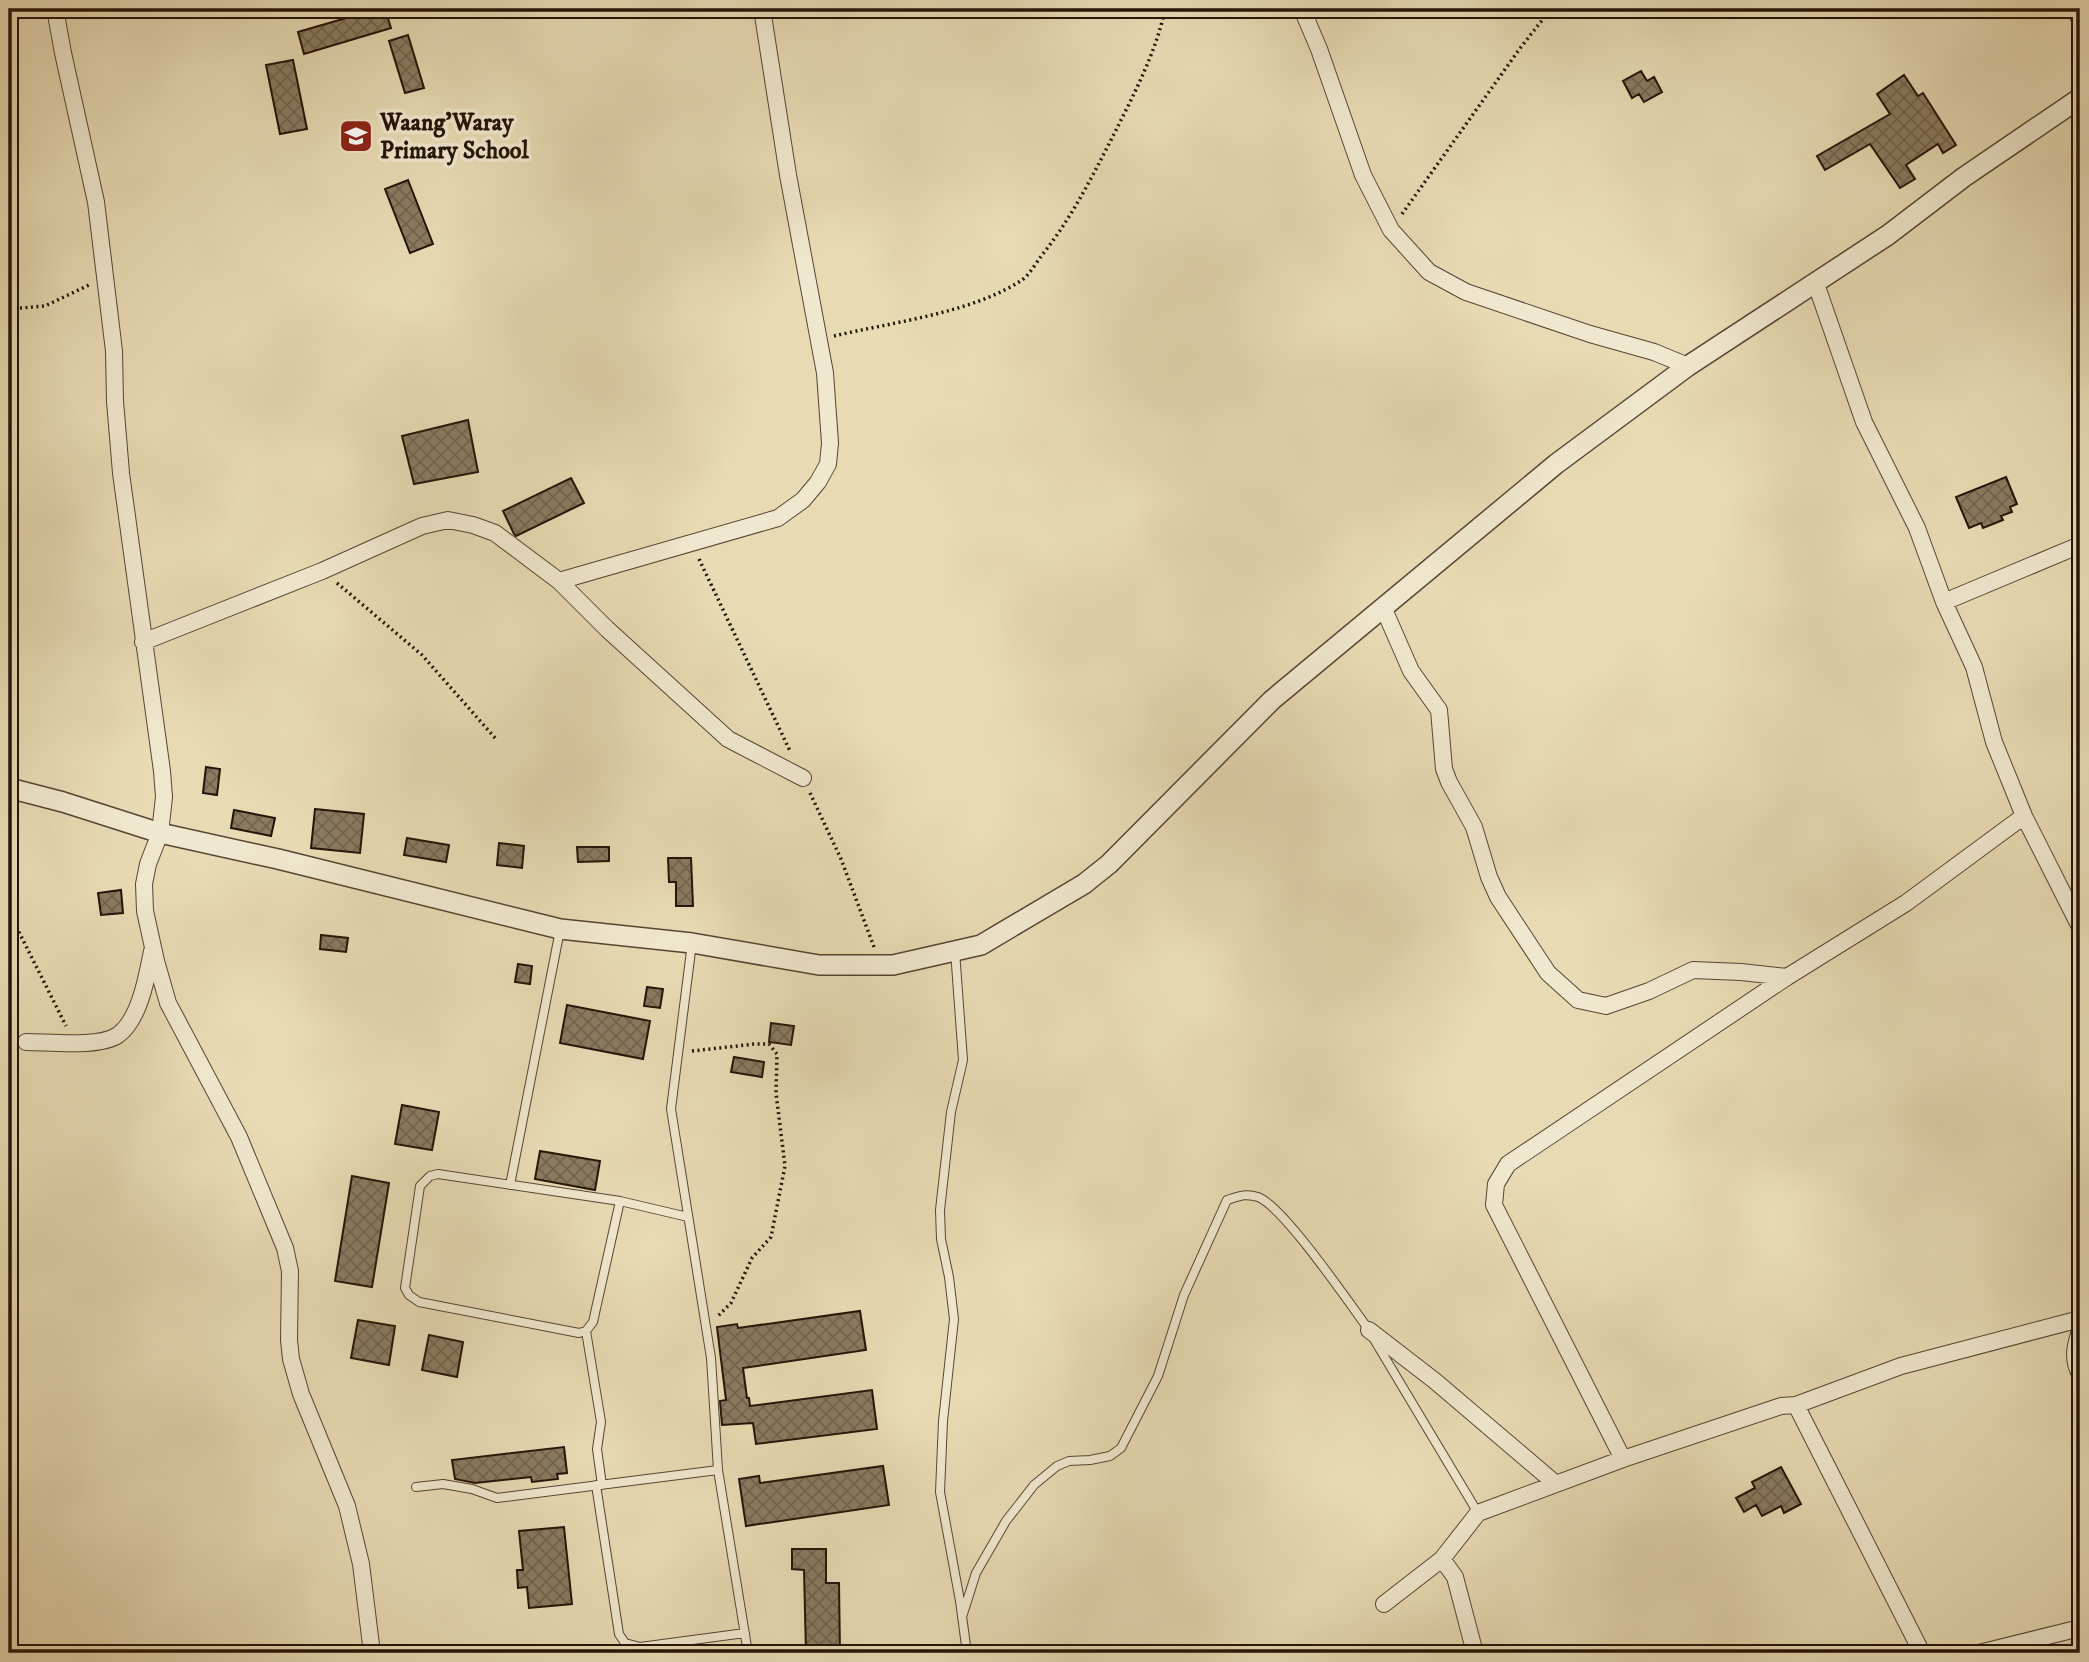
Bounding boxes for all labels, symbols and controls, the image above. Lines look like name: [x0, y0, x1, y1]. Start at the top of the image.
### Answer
place label: Waang'Waray Primary School: [379, 108, 529, 166]
school or university icon: Waang'Waray Primary School: [337, 117, 375, 155]

